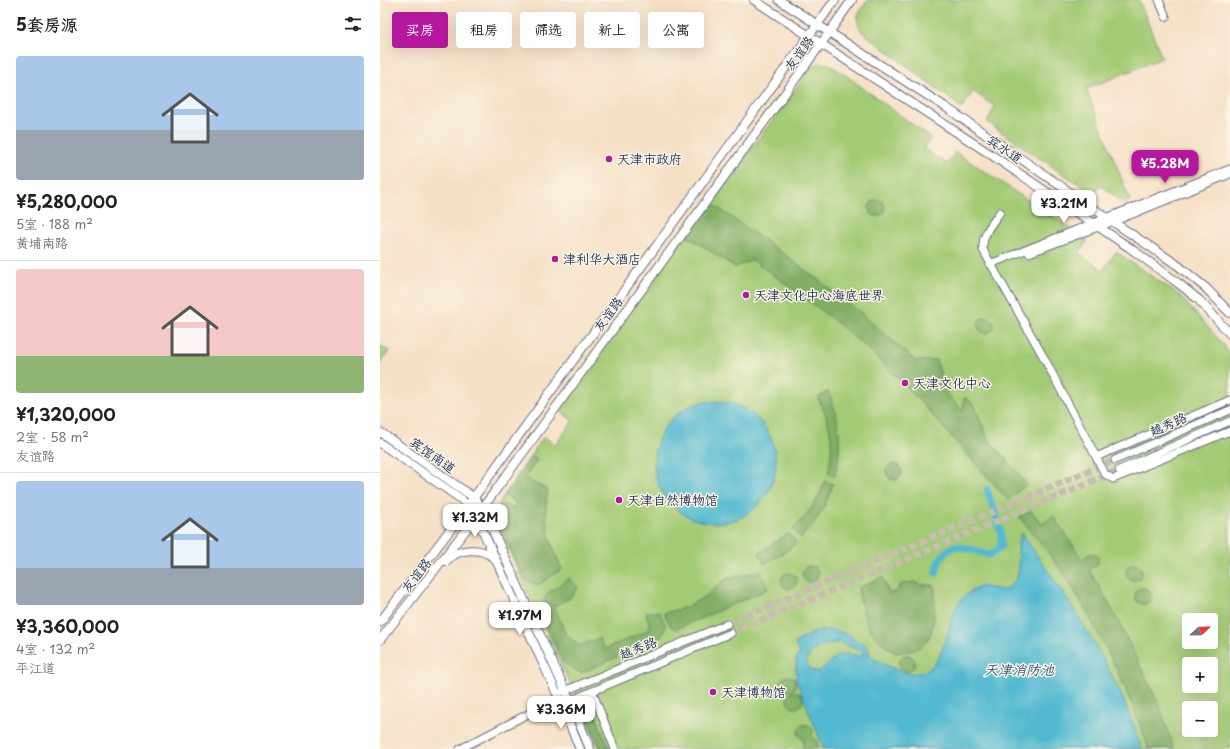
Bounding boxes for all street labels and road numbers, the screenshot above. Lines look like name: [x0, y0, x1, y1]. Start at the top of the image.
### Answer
street label: 友谊路: [779, 31, 818, 74]
street label: 宾水道: [984, 130, 1027, 167]
street label: 友谊路: [588, 292, 627, 335]
street label: 越秀路: [1145, 407, 1189, 441]
street label: 宾馆南道: [407, 432, 460, 477]
street label: 友谊路: [396, 553, 435, 596]
street label: 越秀路: [615, 631, 659, 664]

